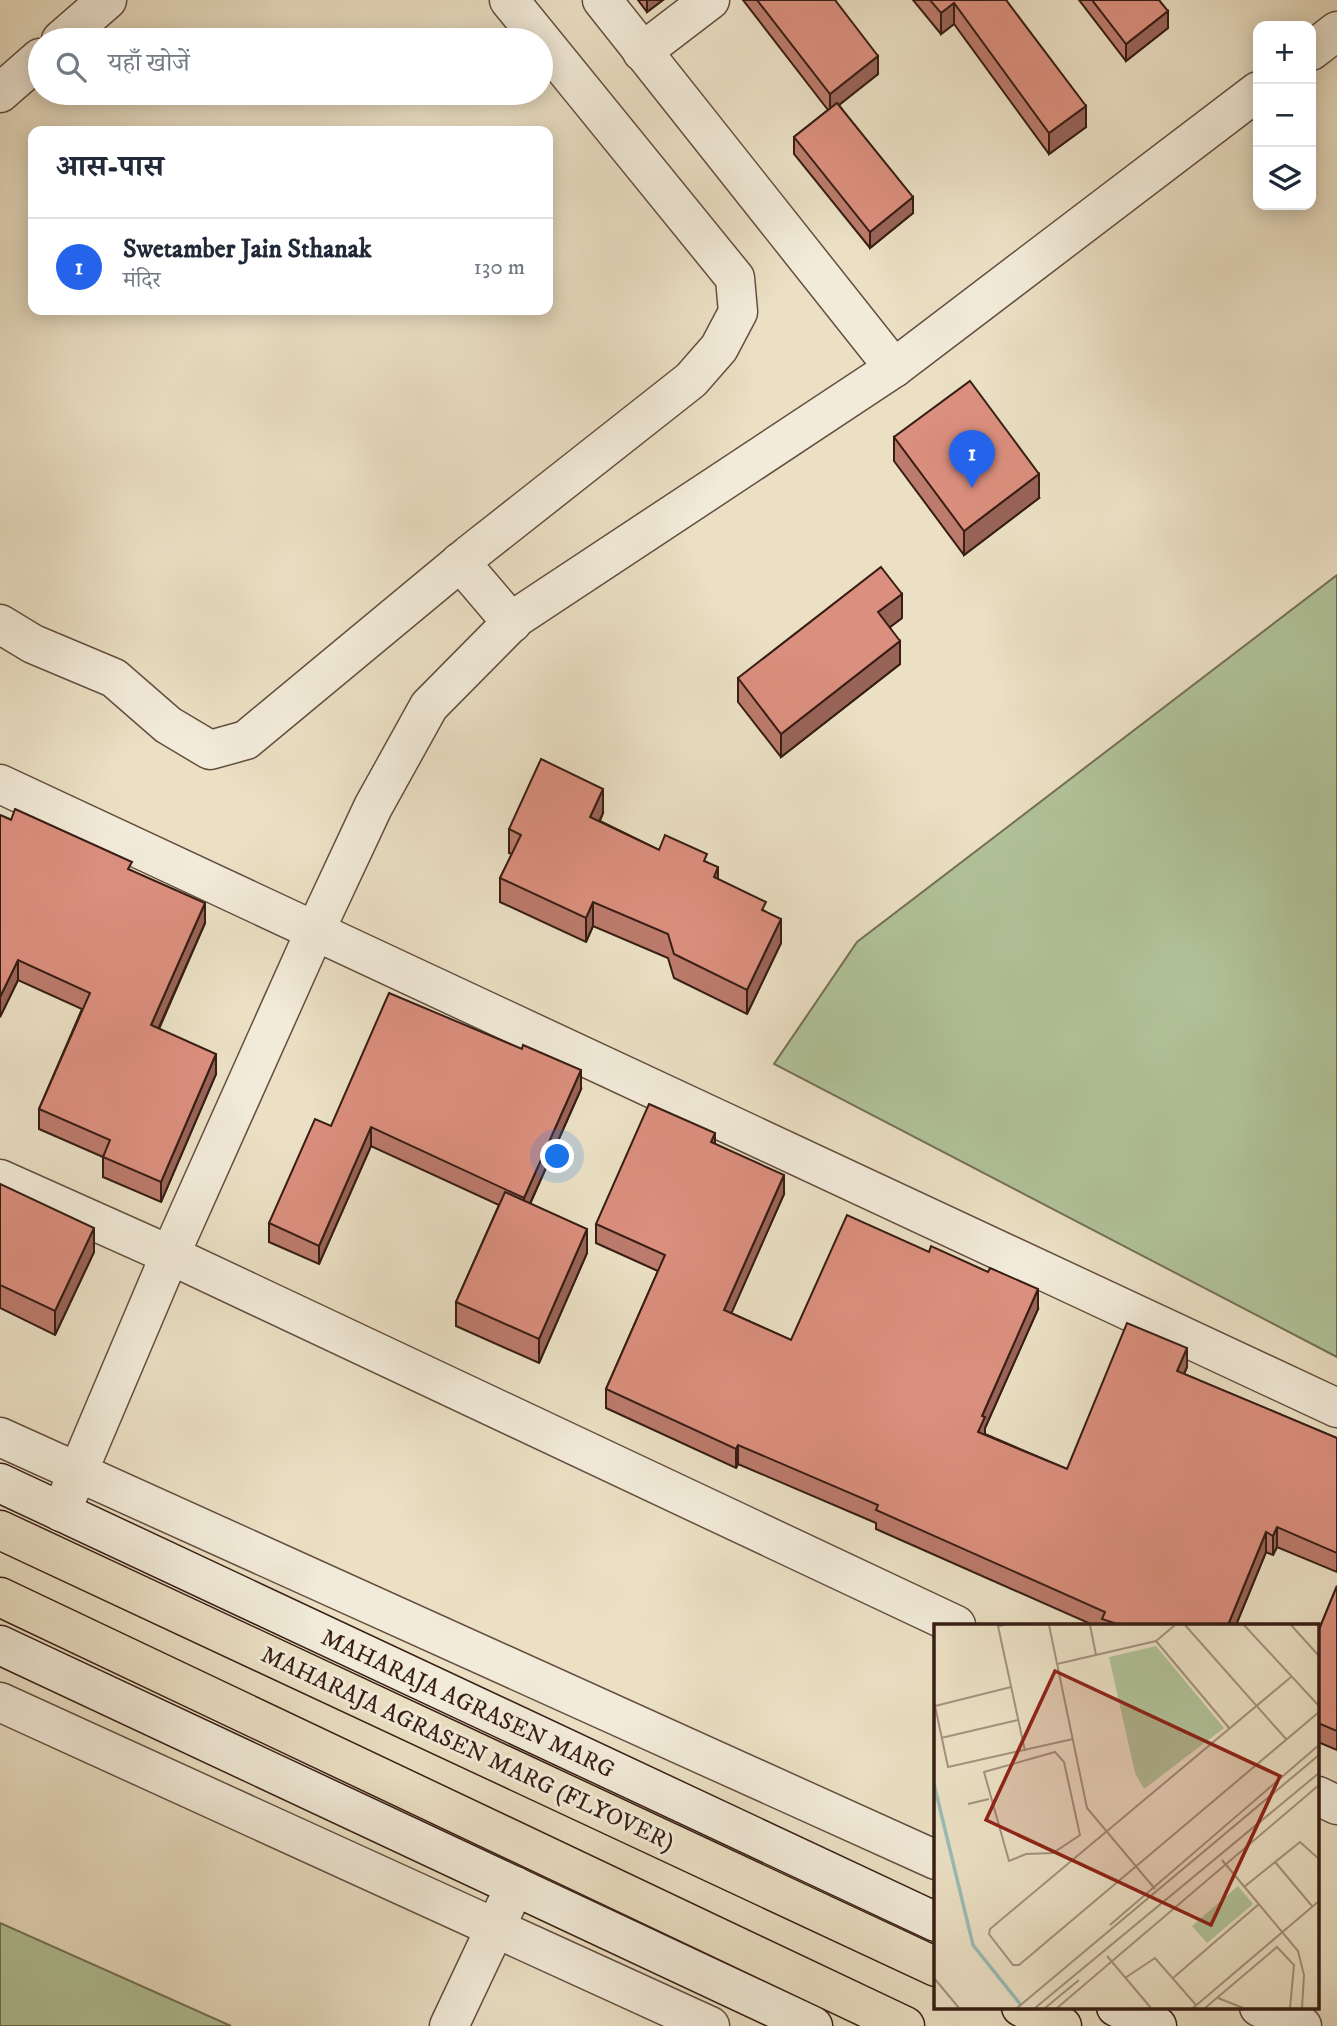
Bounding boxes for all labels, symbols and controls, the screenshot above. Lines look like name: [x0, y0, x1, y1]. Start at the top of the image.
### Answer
map controls: [1253, 21, 1316, 210]
button: +: [1253, 21, 1316, 84]
search box: [28, 28, 553, 105]
text: यहाँ खोजें: [108, 47, 190, 80]
icon: search: [52, 48, 90, 86]
button: −: [1253, 84, 1316, 147]
button: layers: [1253, 147, 1316, 210]
text: आस-पास: [56, 149, 164, 186]
text: Swetamber Jain Sthanak: [123, 233, 372, 266]
text: 1: [75, 253, 83, 282]
text: 130 m: [473, 253, 525, 282]
text: मंदिर: [123, 266, 161, 295]
pin: 1: [949, 430, 995, 488]
your location: [540, 1139, 574, 1173]
street label: MAHARAJA AGRASEN MARG: [316, 1623, 619, 1785]
inset map: [934, 1624, 1320, 2008]
street label: MAHARAJA AGRASEN MARG (FLYOVER): [256, 1640, 679, 1858]

